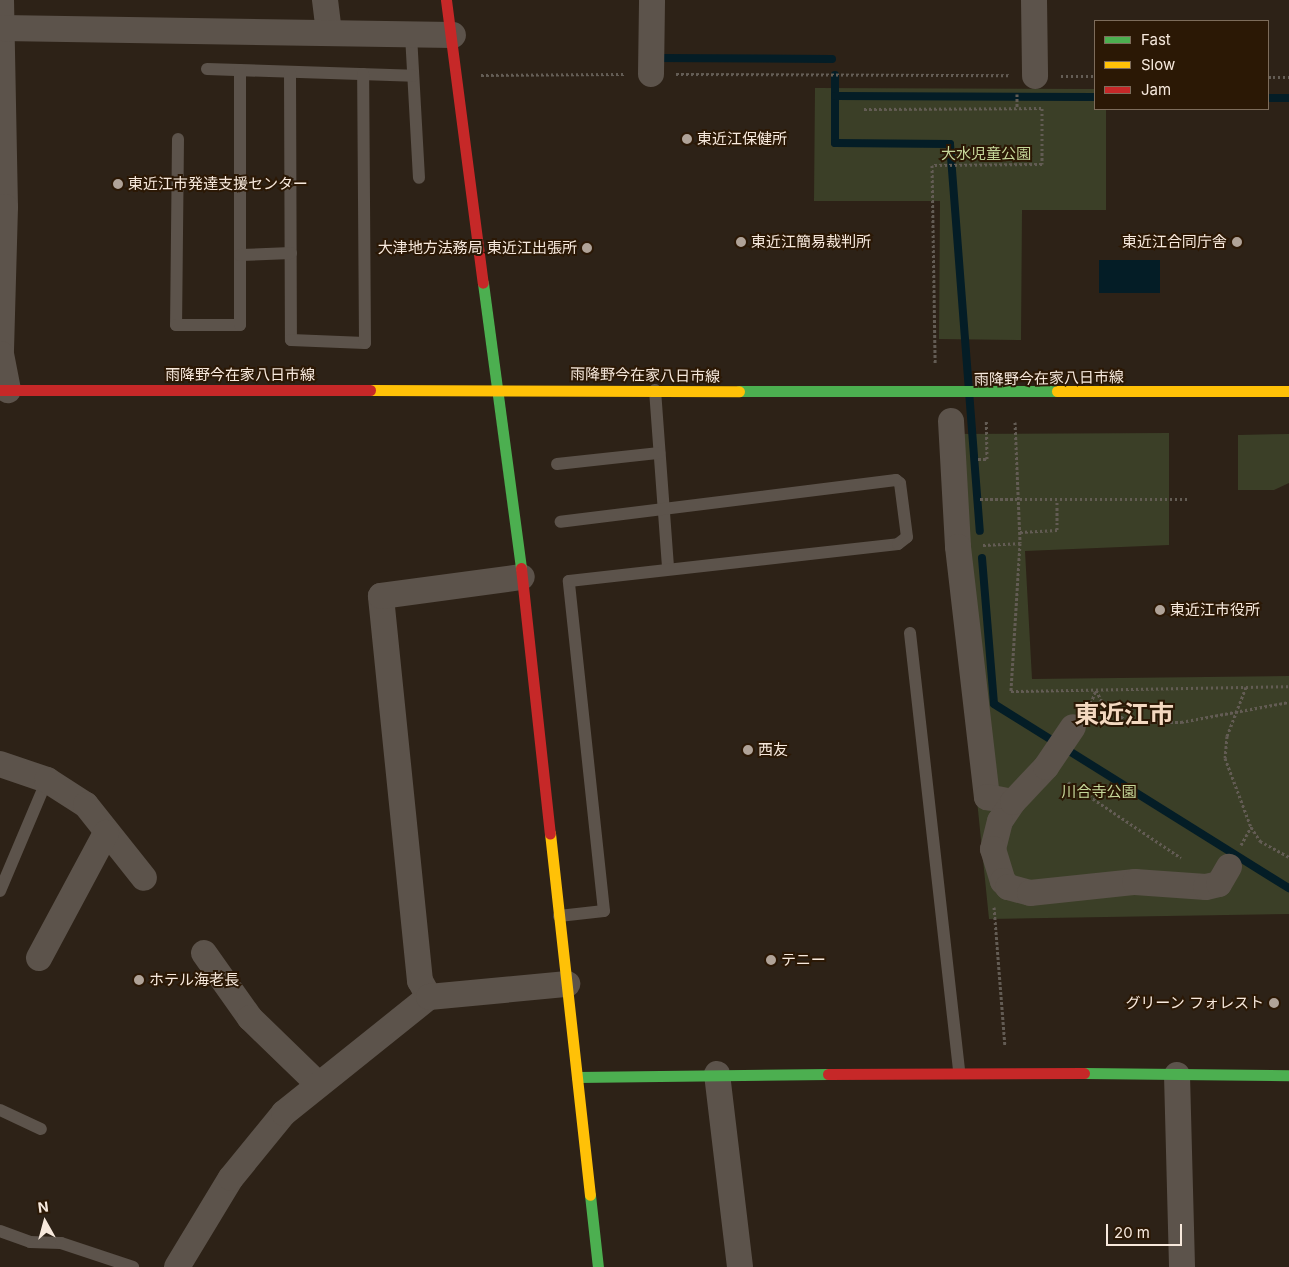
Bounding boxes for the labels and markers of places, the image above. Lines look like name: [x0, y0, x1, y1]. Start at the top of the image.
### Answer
place label: 東近江保健所: [697, 130, 787, 148]
marker: 東近江保健所: [681, 133, 693, 145]
place label: 東近江市発達支援センター: [128, 175, 308, 193]
marker: 東近江市発達支援センター: [112, 178, 124, 190]
place label: 東近江簡易裁判所: [751, 233, 871, 251]
place label: 東近江合同庁舎: [1122, 233, 1227, 251]
marker: 東近江簡易裁判所: [735, 236, 747, 248]
marker: 東近江合同庁舎: [1231, 236, 1243, 248]
place label: 大津地方法務局 東近江出張所: [378, 239, 577, 257]
marker: 大津地方法務局 東近江出張所: [581, 242, 593, 254]
place label: 東近江市役所: [1170, 601, 1260, 619]
marker: 東近江市役所: [1154, 604, 1166, 616]
place label: 西友: [758, 741, 788, 759]
marker: 西友: [742, 744, 754, 756]
place label: テニー: [781, 951, 826, 969]
marker: テニー: [765, 954, 777, 966]
place label: ホテル海老長: [149, 971, 239, 989]
marker: ホテル海老長: [133, 974, 145, 986]
place label: グリーン フォレスト: [1125, 994, 1264, 1012]
marker: グリーン フォレスト: [1268, 997, 1280, 1009]

